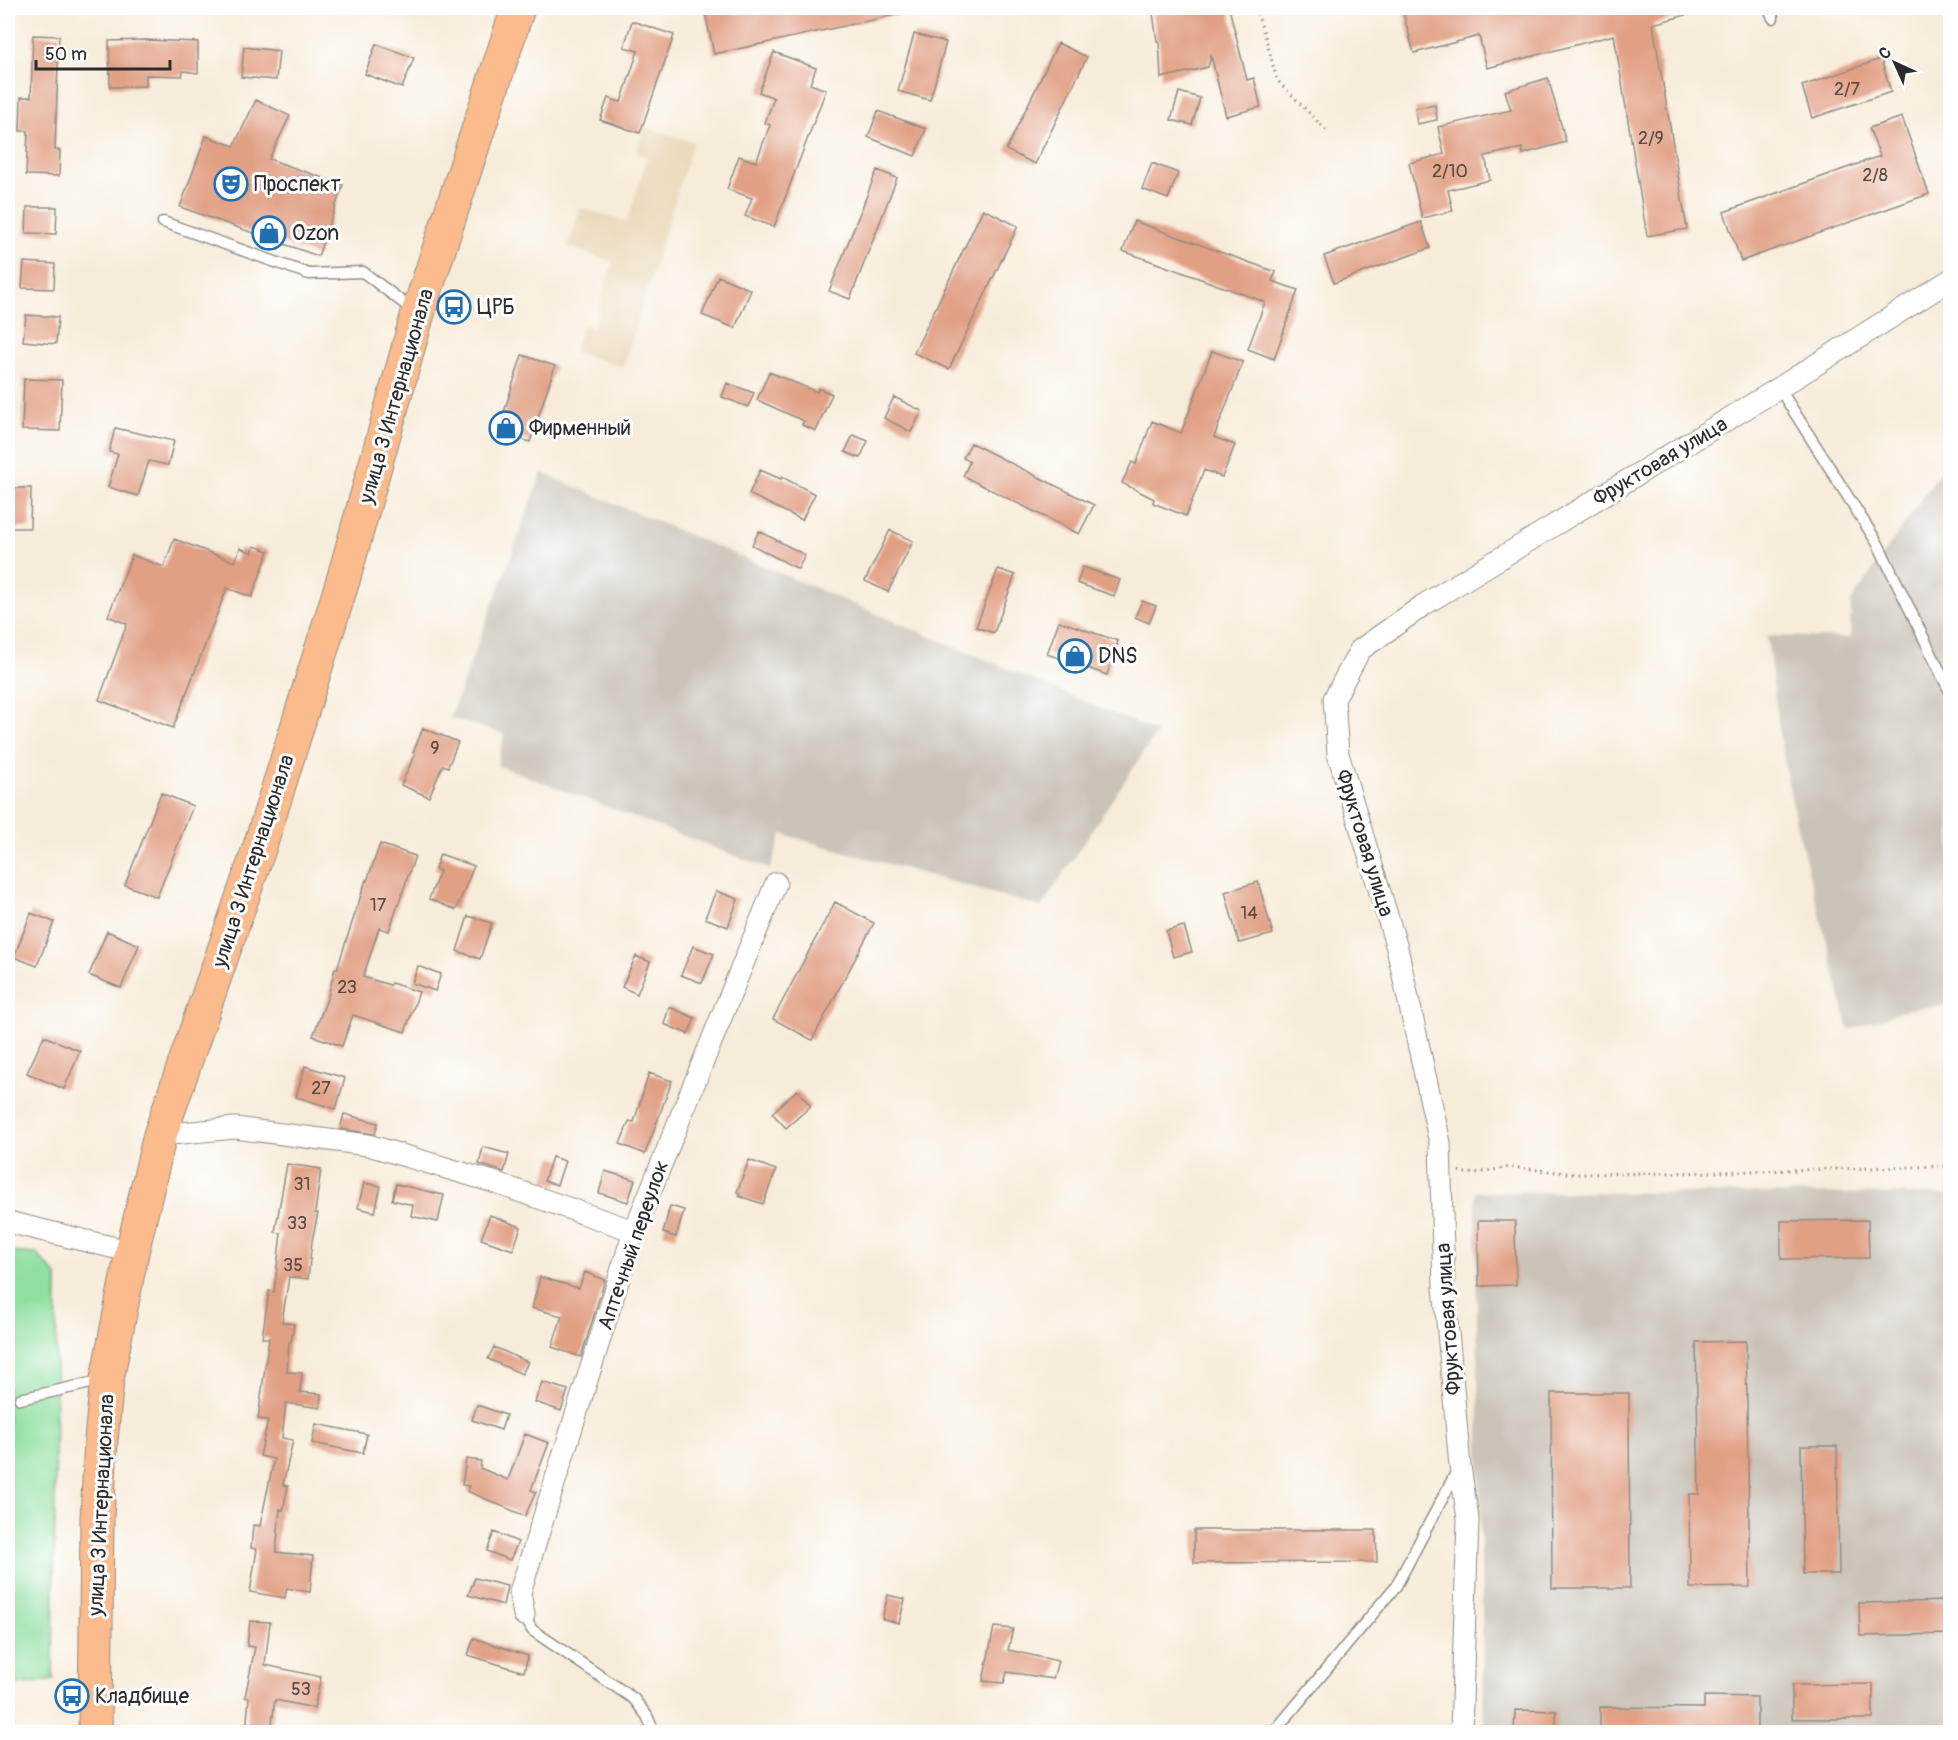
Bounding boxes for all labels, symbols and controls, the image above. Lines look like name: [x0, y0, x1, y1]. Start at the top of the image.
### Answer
scale bar: [36, 33, 170, 71]
north arrow: [1865, 33, 1925, 93]
text: С: [1875, 42, 1896, 64]
text: 50 m: [45, 43, 87, 66]
house number: 2/7: [1834, 78, 1861, 101]
house number: 2/9: [1638, 127, 1664, 150]
house number: 2/10: [1432, 160, 1468, 183]
house number: 2/8: [1862, 164, 1888, 187]
theatre icon: Проспект: [213, 166, 249, 202]
place label: Проспект: [254, 171, 341, 198]
shop icon: Ozon: [251, 215, 287, 251]
place label: Ozon: [292, 220, 339, 247]
street label: улица 3 Интернационала: [353, 286, 440, 508]
bus stop icon: ЦРБ: [436, 289, 472, 325]
place label: ЦРБ: [477, 294, 515, 321]
shop icon: Фирменный: [488, 410, 524, 446]
street label: Фруктовая улица: [1588, 411, 1733, 512]
place label: Фирменный: [529, 415, 631, 442]
shop icon: DNS: [1057, 638, 1093, 674]
place label: DNS: [1098, 643, 1138, 670]
house number: 9: [430, 737, 440, 760]
street label: улица 3 Интернационала: [206, 751, 301, 972]
street label: Фруктовая улица: [1329, 766, 1400, 920]
house number: 17: [370, 894, 387, 917]
house number: 14: [1240, 902, 1258, 925]
house number: 23: [337, 976, 357, 999]
house number: 27: [311, 1077, 331, 1100]
street label: Аптечный переулок: [592, 1157, 675, 1334]
house number: 31: [293, 1173, 311, 1196]
house number: 33: [287, 1212, 307, 1235]
street label: Фруктовая улица: [1430, 1242, 1467, 1396]
house number: 35: [283, 1254, 303, 1277]
street label: улица 3 Интернационала: [82, 1393, 121, 1618]
bus stop icon: Кладбище: [54, 1678, 90, 1714]
house number: 53: [291, 1678, 311, 1701]
place label: Кладбище: [95, 1683, 190, 1710]

